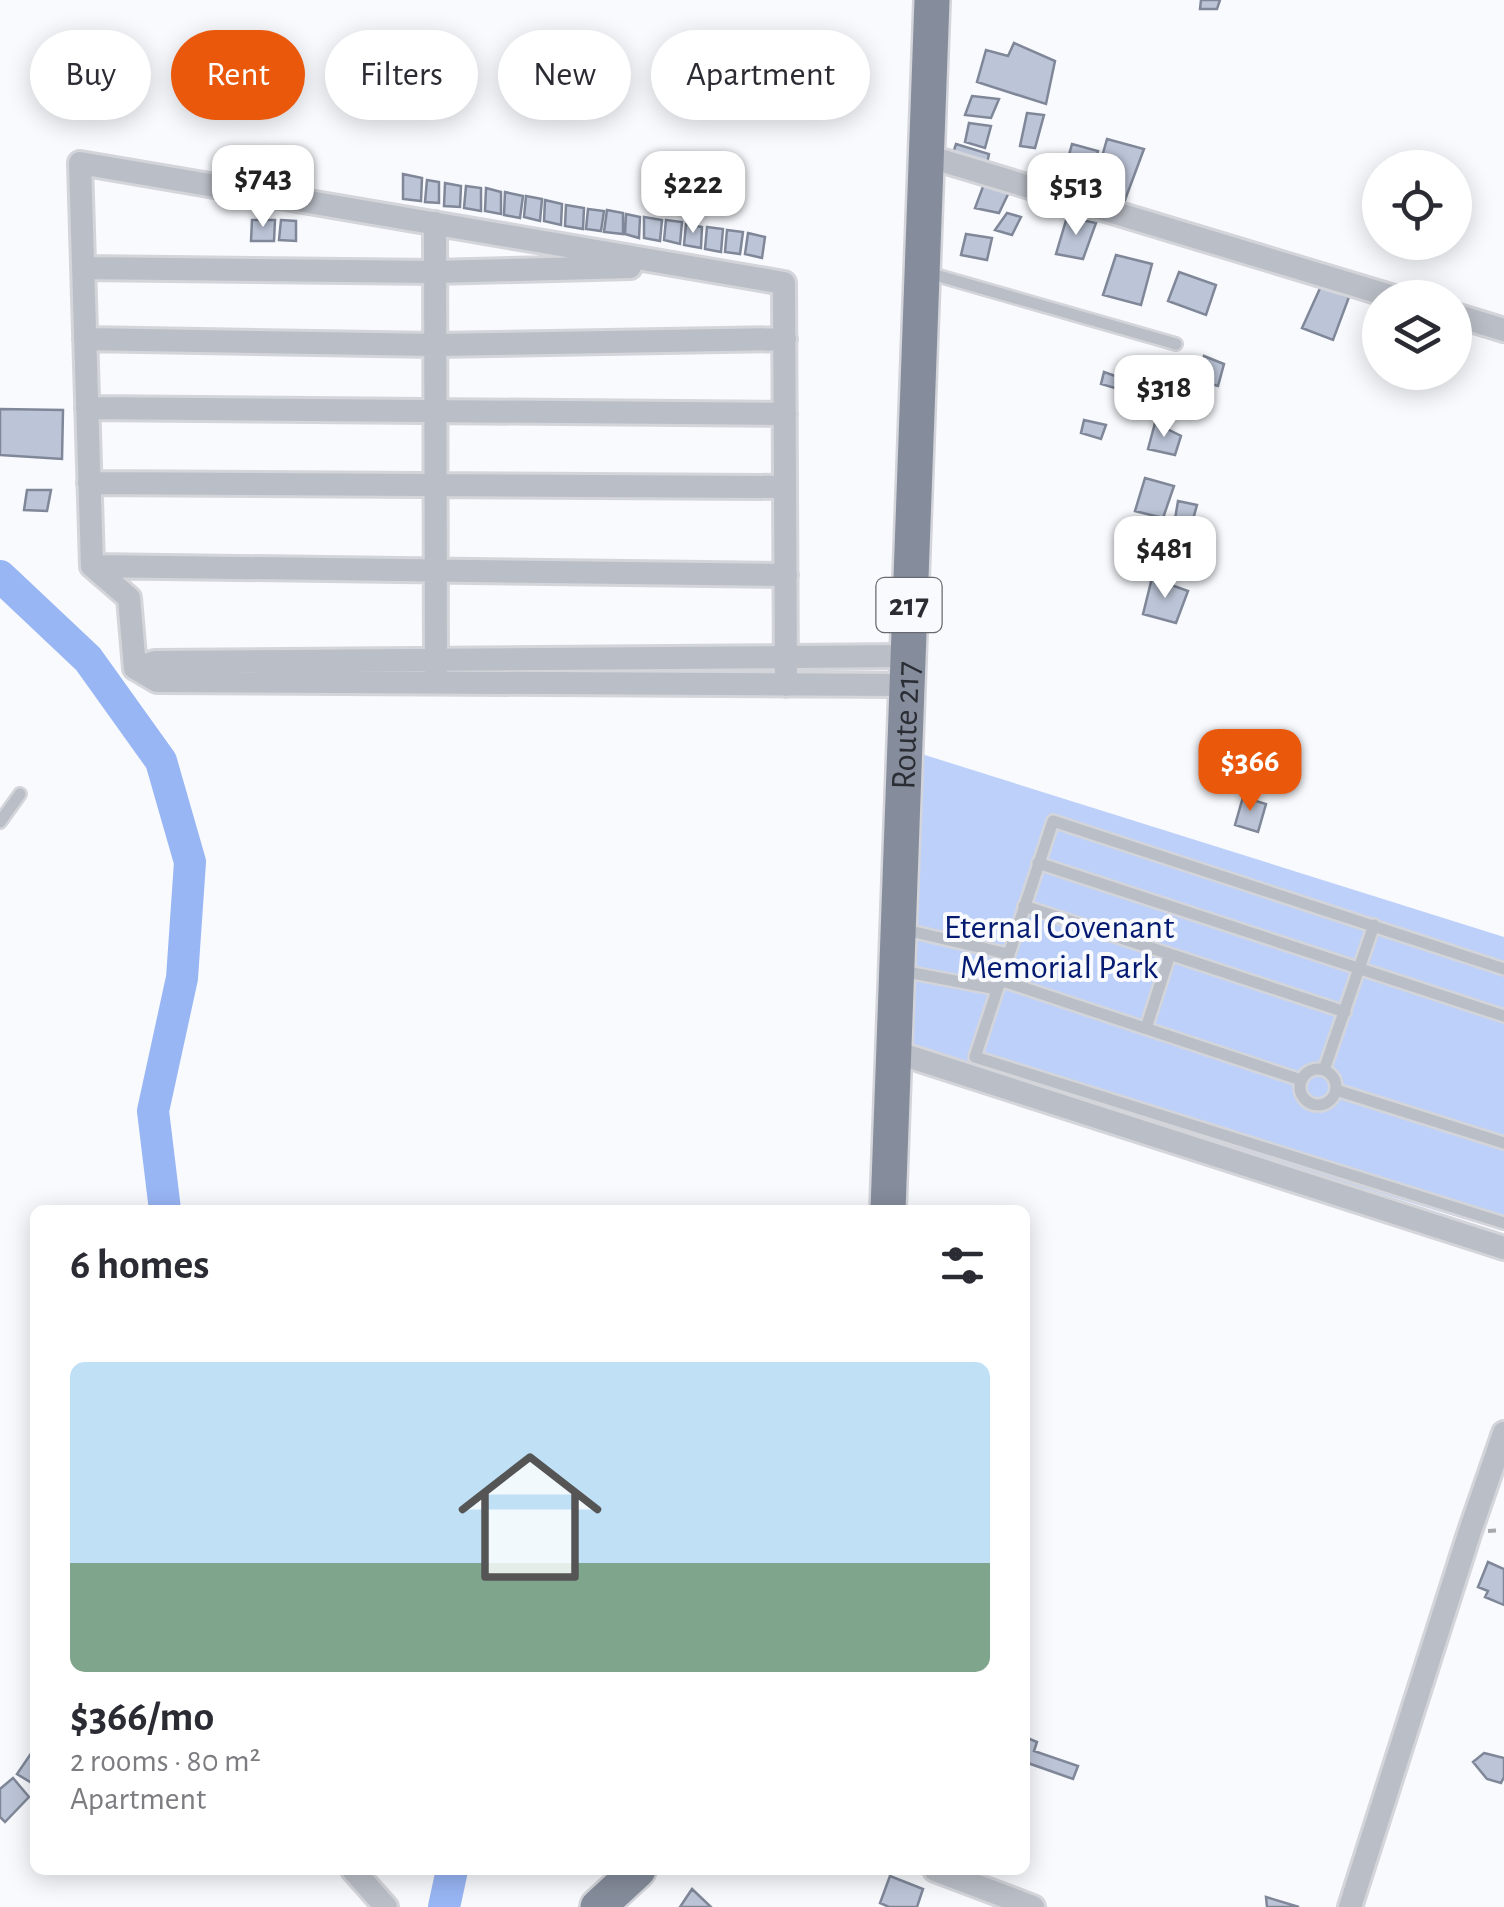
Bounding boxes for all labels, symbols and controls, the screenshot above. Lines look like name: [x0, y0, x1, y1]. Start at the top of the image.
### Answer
chip: Buy: [30, 30, 151, 120]
chip: Rent: [171, 30, 305, 120]
chip: Filters: [325, 30, 478, 120]
chip: New: [498, 30, 631, 120]
chip: Apartment: [651, 30, 870, 120]
pin: $743: [204, 145, 322, 230]
map controls: [1362, 150, 1472, 390]
button: locate: [1362, 150, 1472, 260]
pin: $222: [634, 151, 752, 236]
pin: $513: [1017, 153, 1135, 238]
text: $743: [234, 161, 292, 193]
text: $222: [663, 167, 723, 199]
text: $513: [1049, 169, 1103, 201]
button: layers: [1362, 280, 1472, 390]
pin: $318: [1105, 355, 1223, 440]
text: $318: [1136, 371, 1192, 403]
pin: $481: [1106, 516, 1224, 601]
text: $481: [1136, 532, 1194, 564]
road number: 217: [876, 578, 942, 632]
street label: Route 217: [886, 661, 925, 790]
pin: $366: [1191, 729, 1309, 814]
text: $366: [1220, 745, 1280, 777]
park label: Eternal Covenant Memorial Park: [944, 910, 1174, 985]
icon: filters: [935, 1238, 990, 1293]
text: 6 homes: [70, 1244, 209, 1286]
icon: home: [440, 1427, 620, 1607]
text: $366/mo: [70, 1696, 214, 1738]
text: 2 rooms · 80 m²: [70, 1745, 261, 1777]
text: Apartment: [70, 1783, 206, 1815]

